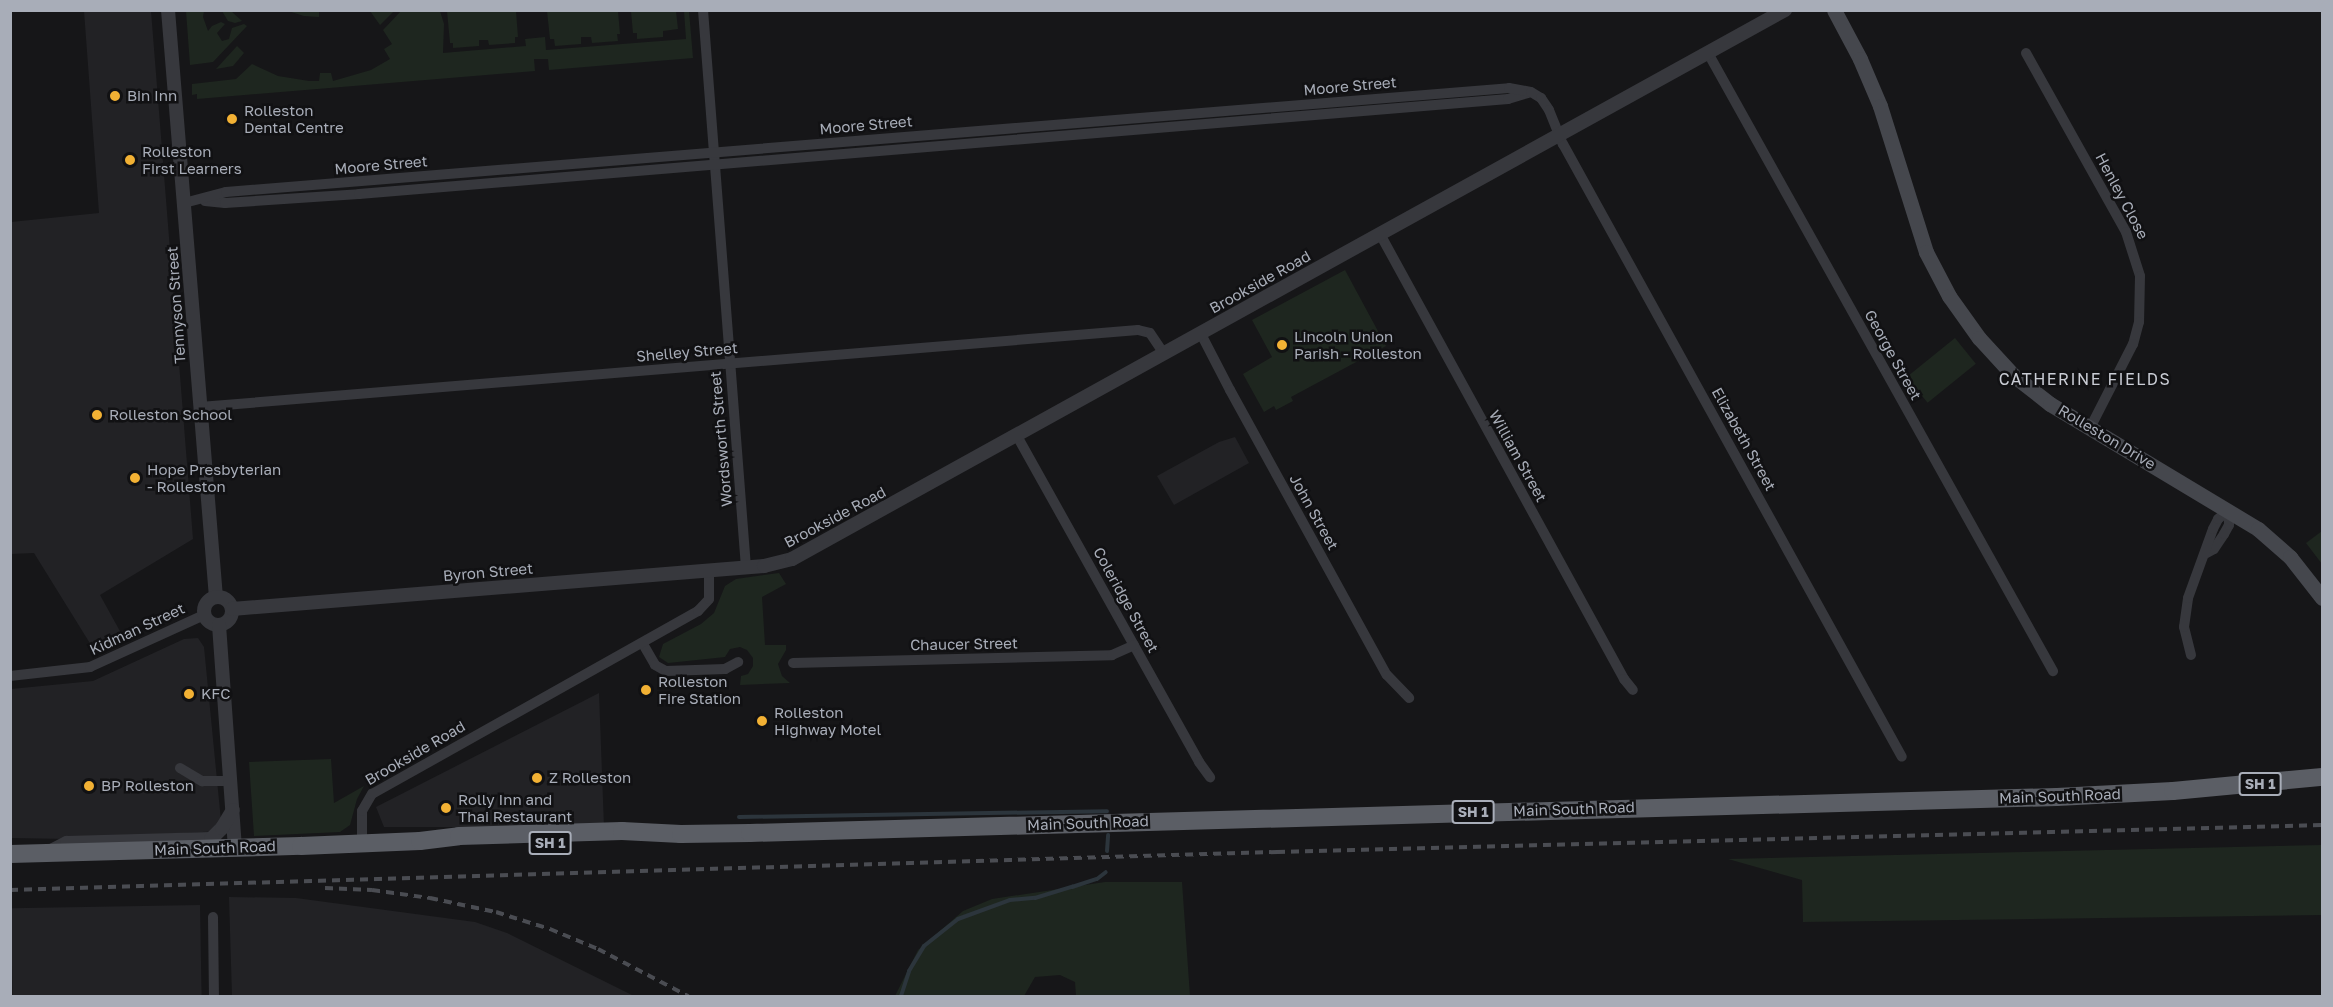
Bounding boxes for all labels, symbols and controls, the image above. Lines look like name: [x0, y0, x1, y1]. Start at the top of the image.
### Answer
street label: Moore Street: [1303, 73, 1397, 99]
place label: Bin Inn: [127, 87, 177, 105]
marker: Bin Inn: [108, 89, 122, 103]
place label: Rolleston Dental Centre: [244, 101, 344, 136]
marker: Rolleston Dental Centre: [225, 112, 239, 126]
street label: Moore Street: [819, 112, 913, 138]
place label: Rolleston First Learners: [142, 142, 242, 177]
street label: Henley Close: [2092, 150, 2152, 242]
street label: Moore Street: [334, 152, 428, 178]
marker: Rolleston First Learners: [123, 153, 137, 167]
street label: Tennyson Street: [163, 246, 189, 364]
street label: Brookside Road: [1206, 247, 1314, 317]
street label: George Street: [1861, 307, 1925, 403]
place label: Lincoln Union Parish - Rolleston: [1294, 327, 1422, 362]
marker: Lincoln Union Parish - Rolleston: [1275, 338, 1289, 352]
street label: Shelley Street: [635, 339, 739, 365]
district label: CATHERINE FIELDS: [1999, 369, 2171, 389]
street label: Wordsworth Street: [706, 370, 736, 508]
street label: Elizabeth Street: [1708, 384, 1780, 494]
street label: Rolleston Drive: [2055, 401, 2159, 473]
place label: Rolleston School: [109, 406, 232, 424]
street label: William Street: [1485, 407, 1551, 505]
marker: Rolleston School: [90, 408, 104, 422]
place label: Hope Presbyterian - Rolleston: [147, 460, 281, 495]
marker: Hope Presbyterian - Rolleston: [128, 471, 142, 485]
street label: John Street: [1286, 471, 1342, 553]
street label: Brookside Road: [781, 483, 889, 551]
street label: Coleridge Street: [1090, 544, 1162, 656]
street label: Byron Street: [442, 559, 534, 585]
street label: Kidman Street: [87, 599, 187, 659]
street label: Chaucer Street: [910, 634, 1018, 654]
place label: Rolleston Fire Station: [658, 672, 741, 707]
marker: Rolleston Fire Station: [639, 683, 653, 697]
place label: KFC: [201, 685, 230, 703]
marker: KFC: [182, 687, 196, 701]
place label: Rolleston Highway Motel: [774, 703, 881, 738]
marker: Rolleston Highway Motel: [755, 714, 769, 728]
street label: Brookside Road: [362, 717, 468, 789]
place label: Z Rolleston: [549, 769, 631, 787]
marker: Z Rolleston: [530, 771, 544, 785]
road number: SH 1: [2238, 773, 2282, 795]
place label: BP Rolleston: [101, 777, 194, 795]
marker: BP Rolleston: [82, 779, 96, 793]
street label: Main South Road: [1999, 785, 2121, 807]
place label: Rolly Inn and Thai Restaurant: [458, 790, 572, 825]
street label: Main South Road: [1513, 798, 1635, 820]
marker: Rolly Inn and Thai Restaurant: [439, 801, 453, 815]
road number: SH 1: [1450, 801, 1496, 823]
street label: Main South Road: [1027, 812, 1149, 834]
road number: SH 1: [528, 832, 572, 854]
street label: Main South Road: [154, 837, 276, 859]

